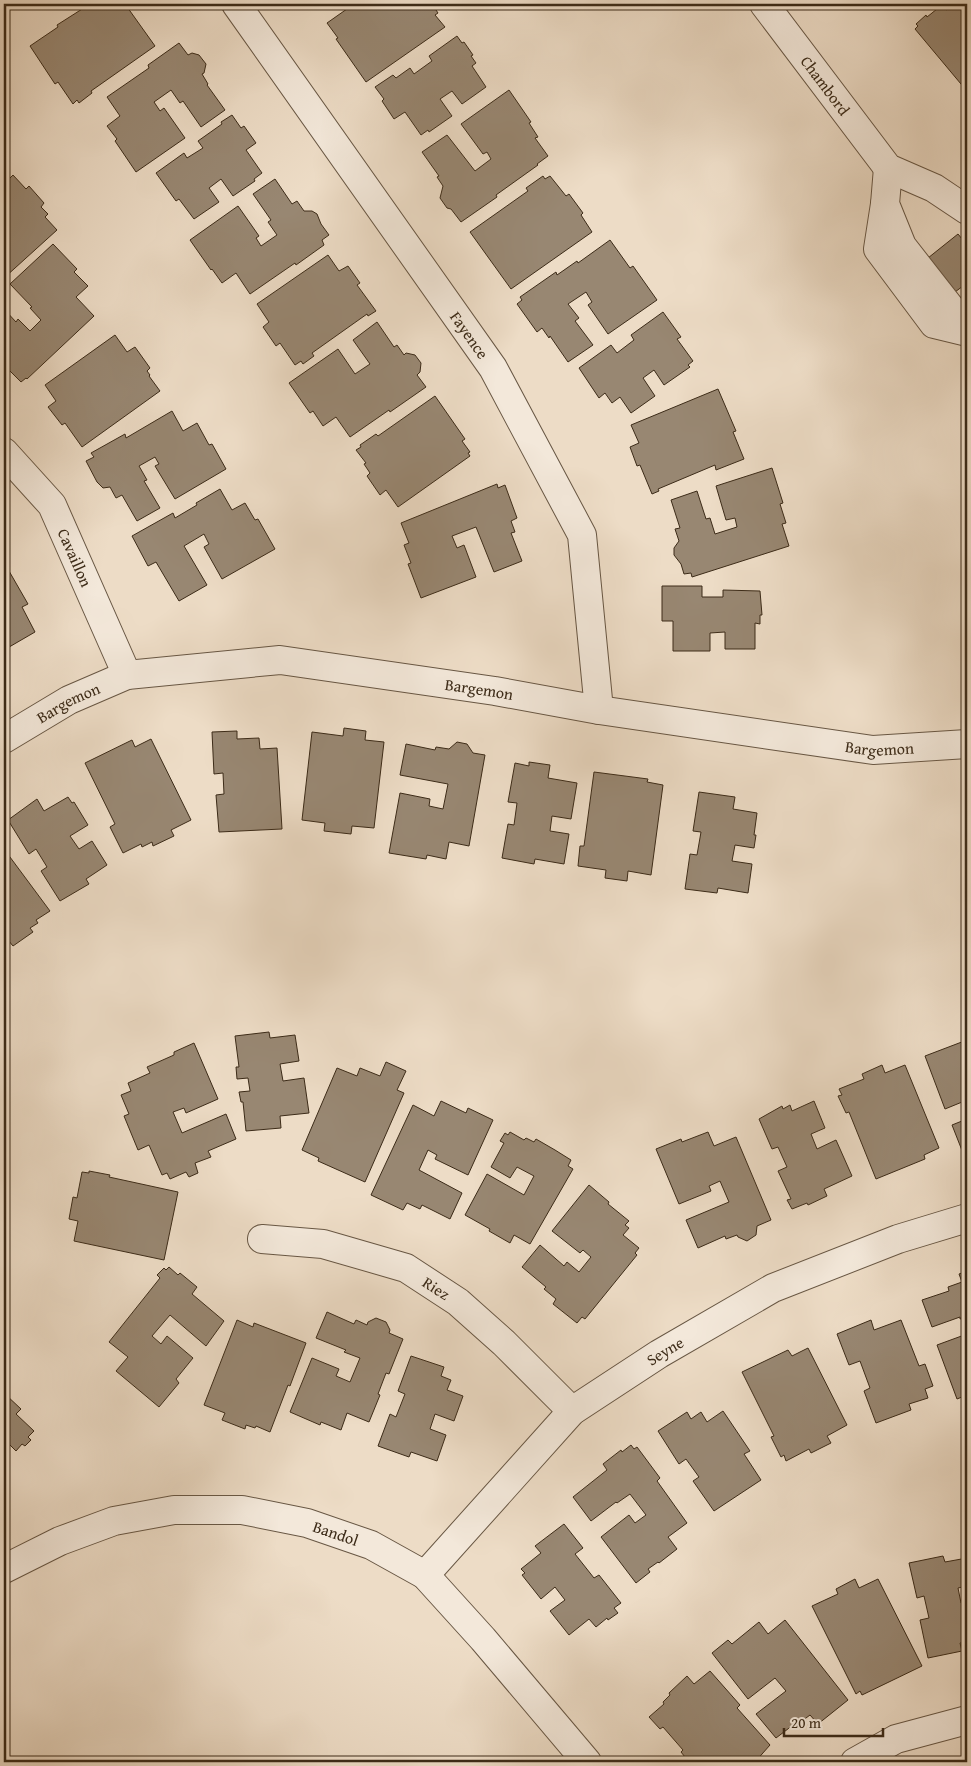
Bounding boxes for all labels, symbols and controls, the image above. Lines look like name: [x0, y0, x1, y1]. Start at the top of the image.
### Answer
street label: Chambord: [795, 50, 856, 121]
street label: Fayence: [444, 306, 495, 364]
street label: Cavaillon: [52, 524, 99, 591]
street label: Bargemon: [443, 672, 515, 706]
street label: Bargemon: [32, 676, 104, 729]
street label: Bargemon: [844, 734, 915, 762]
street label: Riez: [418, 1270, 455, 1306]
street label: Seyne: [641, 1330, 688, 1371]
street label: Bandol: [310, 1514, 362, 1552]
scale bar: [784, 1706, 882, 1738]
text: 20 m: [791, 1712, 822, 1733]

